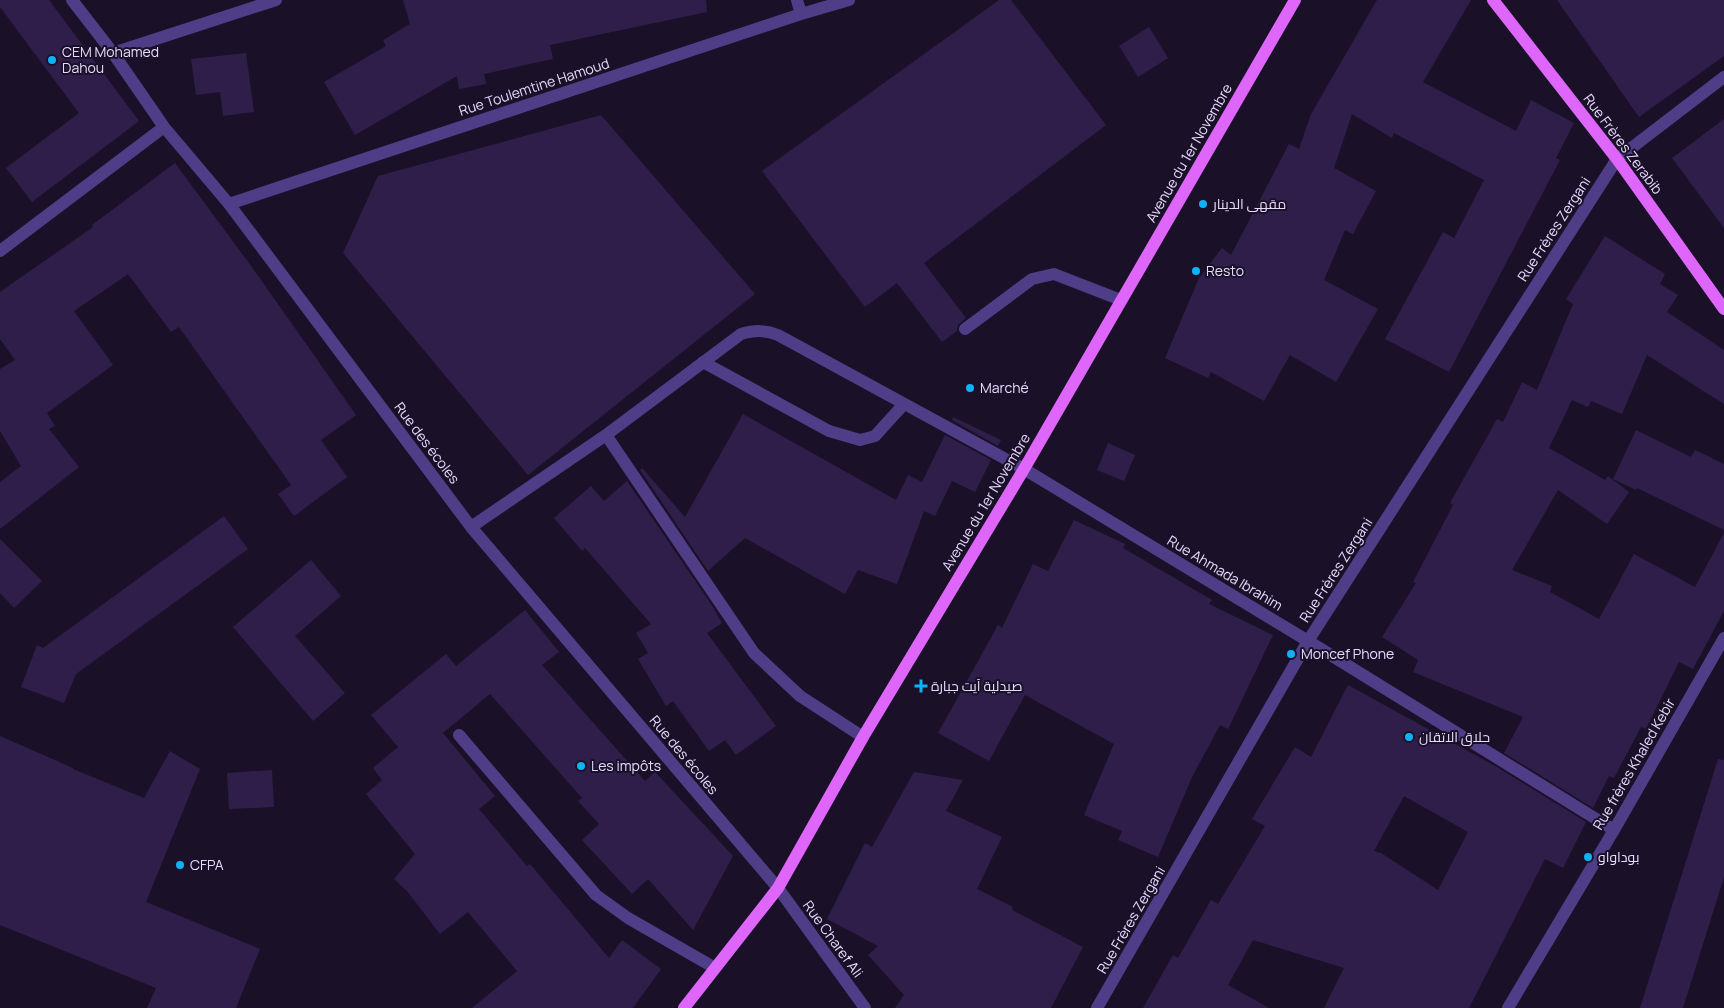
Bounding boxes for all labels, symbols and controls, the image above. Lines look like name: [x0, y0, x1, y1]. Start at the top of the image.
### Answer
place label: CEM Mohamed Dahou: [62, 42, 159, 77]
street label: Rue Toulemtine Hamoud: [456, 53, 612, 120]
marker: CEM Mohamed Dahou: [46, 54, 58, 66]
street label: Avenue du 1er Novembre: [1141, 80, 1236, 226]
street label: Rue Frères Zerabib: [1579, 90, 1667, 198]
street label: Rue Frères Zergani: [1513, 173, 1594, 285]
place label: مقهى الدينار: [1212, 194, 1286, 213]
marker: مقهى الدينار: [1197, 198, 1209, 210]
place label: Resto: [1206, 261, 1244, 280]
marker: Resto: [1190, 265, 1202, 277]
place label: Marché: [980, 378, 1029, 397]
marker: Marché: [964, 382, 976, 394]
street label: Rue des écoles: [390, 398, 464, 487]
street label: Avenue du 1er Novembre: [937, 429, 1034, 574]
street label: Rue Frères Zergani: [1295, 514, 1376, 626]
street label: Rue Ahmada Ibrahim: [1164, 531, 1287, 615]
place label: Moncef Phone: [1301, 644, 1394, 663]
marker: Moncef Phone: [1285, 648, 1297, 660]
place label: صيدلية آيت جبارة: [931, 676, 1023, 695]
marker: صيدلية آيت جبارة: [915, 680, 927, 692]
street label: Rue frères Khaled Kebir: [1588, 694, 1679, 833]
street label: Rue des écoles: [646, 711, 723, 798]
place label: حلاق الاتقان: [1419, 727, 1490, 746]
marker: حلاق الاتقان: [1403, 731, 1415, 743]
place label: Les impôts: [591, 756, 661, 775]
marker: Les impôts: [575, 760, 587, 772]
place label: بوداواو: [1598, 847, 1639, 866]
marker: بوداواو: [1582, 851, 1594, 863]
place label: CFPA: [190, 855, 224, 874]
marker: CFPA: [174, 859, 186, 871]
street label: Rue Frères Zergani: [1092, 863, 1169, 977]
street label: Rue Charef Ali: [799, 897, 868, 981]

